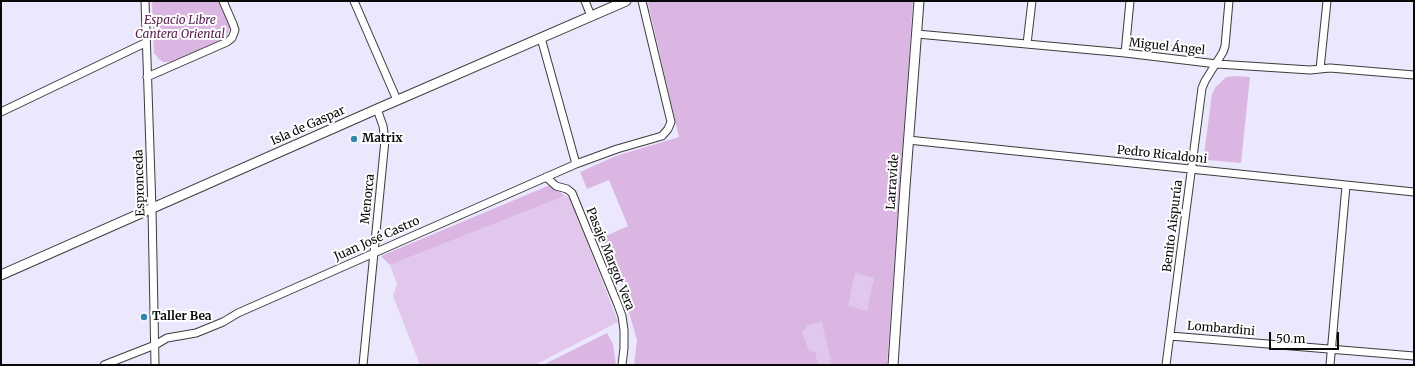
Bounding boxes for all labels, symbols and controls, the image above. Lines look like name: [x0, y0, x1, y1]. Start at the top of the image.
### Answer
park label: Espacio Libre Cantera Oriental: [135, 14, 225, 42]
street label: Miguel Ángel: [1128, 36, 1206, 58]
street label: Isla de Gaspar: [269, 103, 347, 149]
place label: Matrix: [362, 132, 403, 146]
marker: Matrix: [349, 134, 359, 144]
street label: Pedro Ricaldoni: [1116, 143, 1208, 167]
street label: Espronceda: [132, 149, 148, 217]
street label: Larravide: [884, 154, 902, 210]
street label: Menorca: [358, 173, 378, 225]
street label: Benito Aispurúa: [1160, 179, 1186, 273]
street label: Pasaje Margot Vera: [583, 206, 637, 312]
street label: Juan José Castro: [332, 214, 422, 264]
place label: Taller Bea: [152, 310, 212, 324]
marker: Taller Bea: [139, 312, 149, 322]
street label: Lombardini: [1186, 319, 1256, 339]
scale bar: [1271, 324, 1341, 350]
text: 50 m: [1276, 331, 1305, 346]

